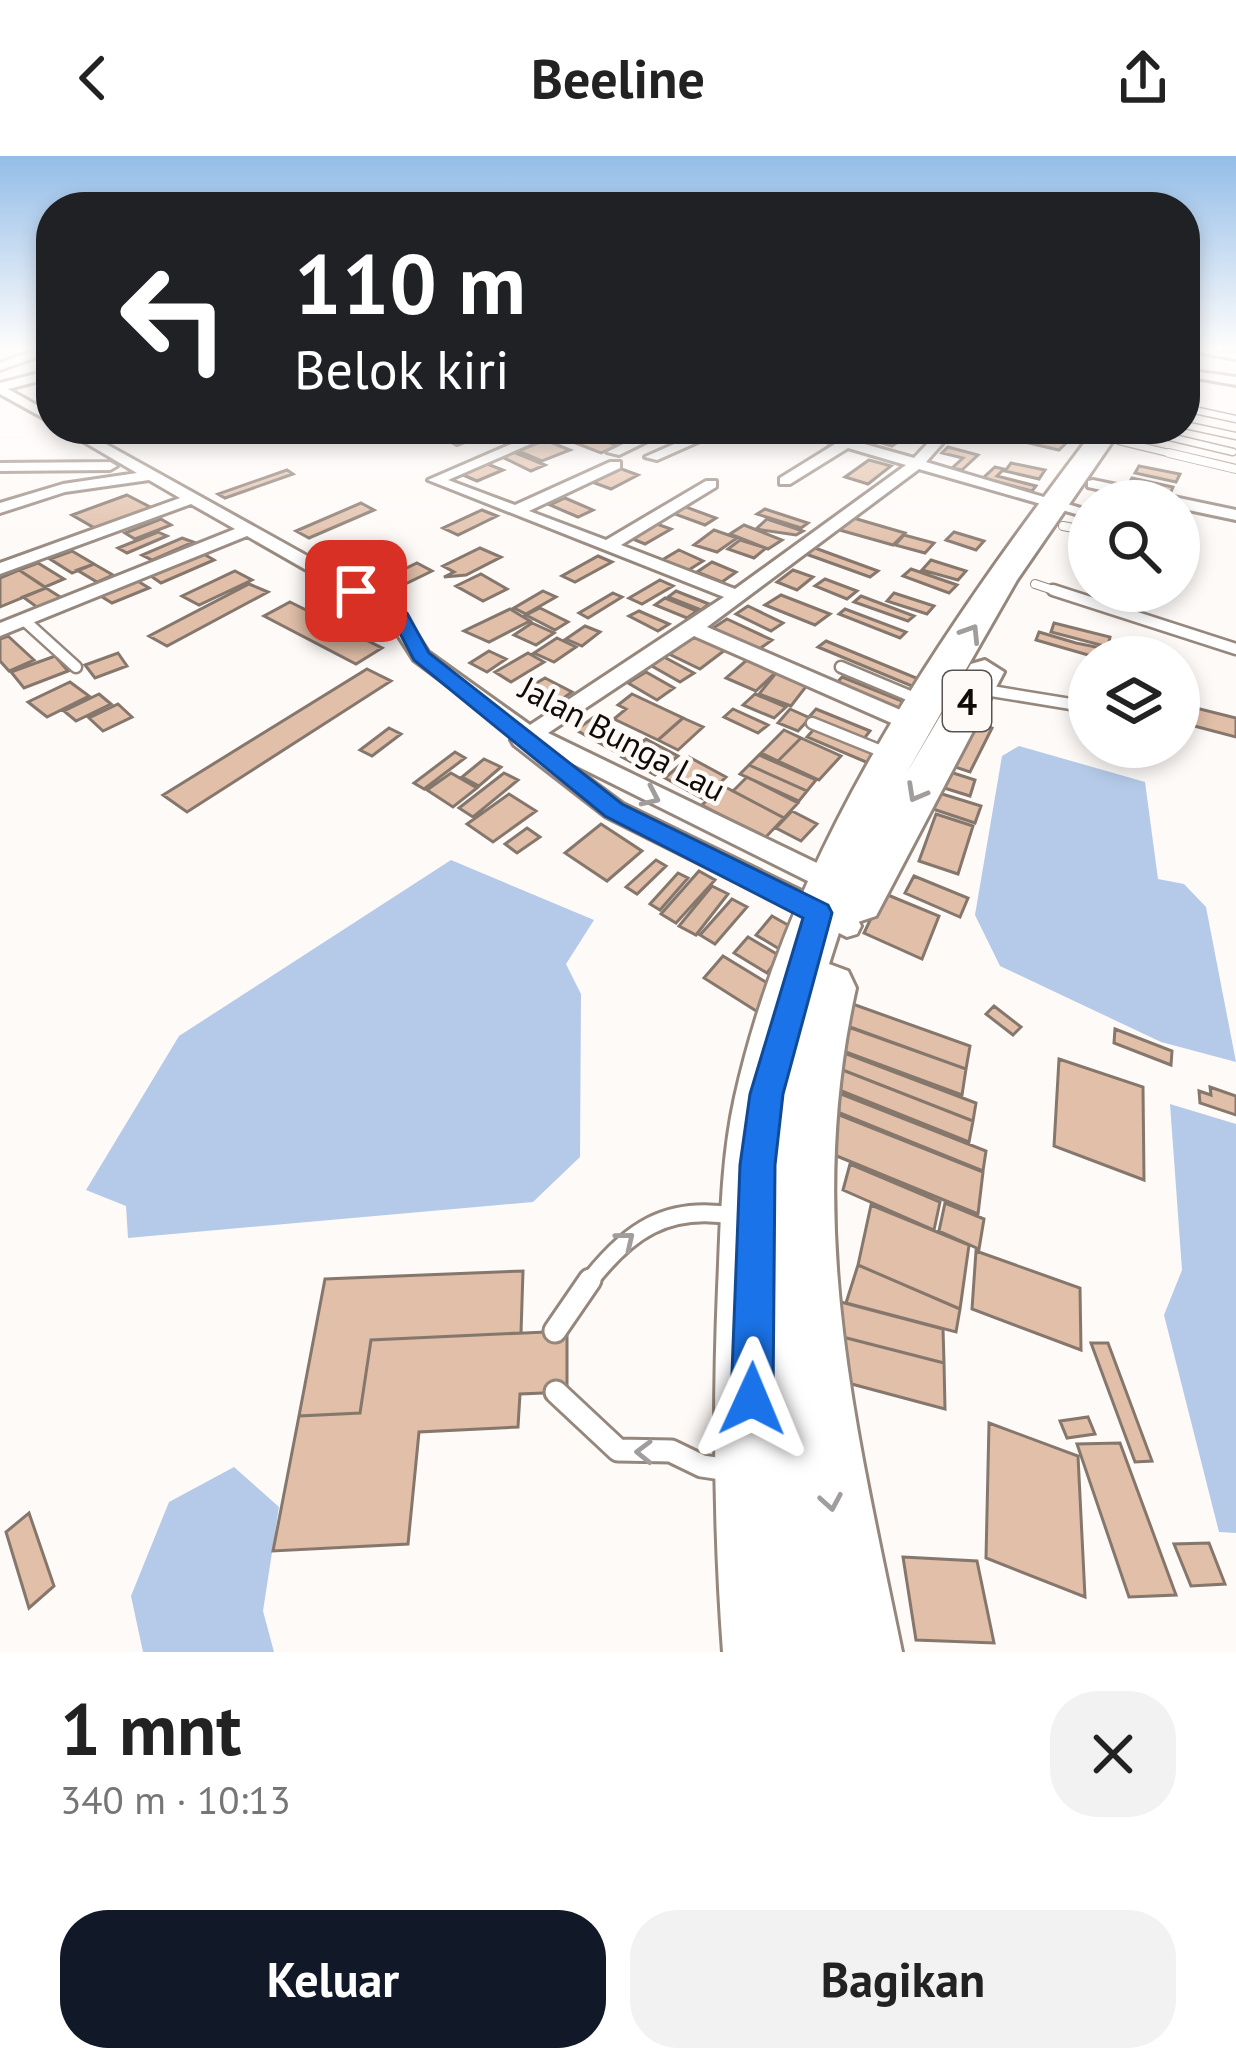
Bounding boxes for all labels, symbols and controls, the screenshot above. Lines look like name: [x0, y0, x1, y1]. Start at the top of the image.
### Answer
text: Beeline: [531, 43, 705, 113]
icon: back: [60, 45, 126, 111]
icon: share: [1110, 45, 1176, 111]
text: 110 m: [294, 228, 526, 337]
icon: left: [96, 240, 252, 396]
text: Belok kiri: [294, 334, 510, 404]
map controls: [1068, 480, 1200, 768]
button: search: [1068, 480, 1200, 612]
pin: [305, 540, 407, 642]
icon: arrive: [323, 558, 389, 624]
one-way arrow: [956, 624, 979, 646]
button: layers: [1068, 636, 1200, 768]
street label: Jalan Bunga Lau: [511, 665, 733, 810]
road number: 4: [943, 671, 991, 731]
one-way arrow: [907, 781, 930, 802]
one-way arrow: [639, 783, 660, 806]
one-way arrow: [612, 1233, 634, 1254]
position arrow: [689, 1336, 815, 1462]
one-way arrow: [634, 1439, 653, 1465]
one-way arrow: [817, 1492, 842, 1512]
text: 1 mnt: [60, 1682, 241, 1775]
button: close: [1050, 1691, 1176, 1817]
text: 340 m · 10:13: [60, 1774, 291, 1825]
button: Keluar: [60, 1910, 606, 2048]
button: Bagikan: [630, 1910, 1176, 2048]

